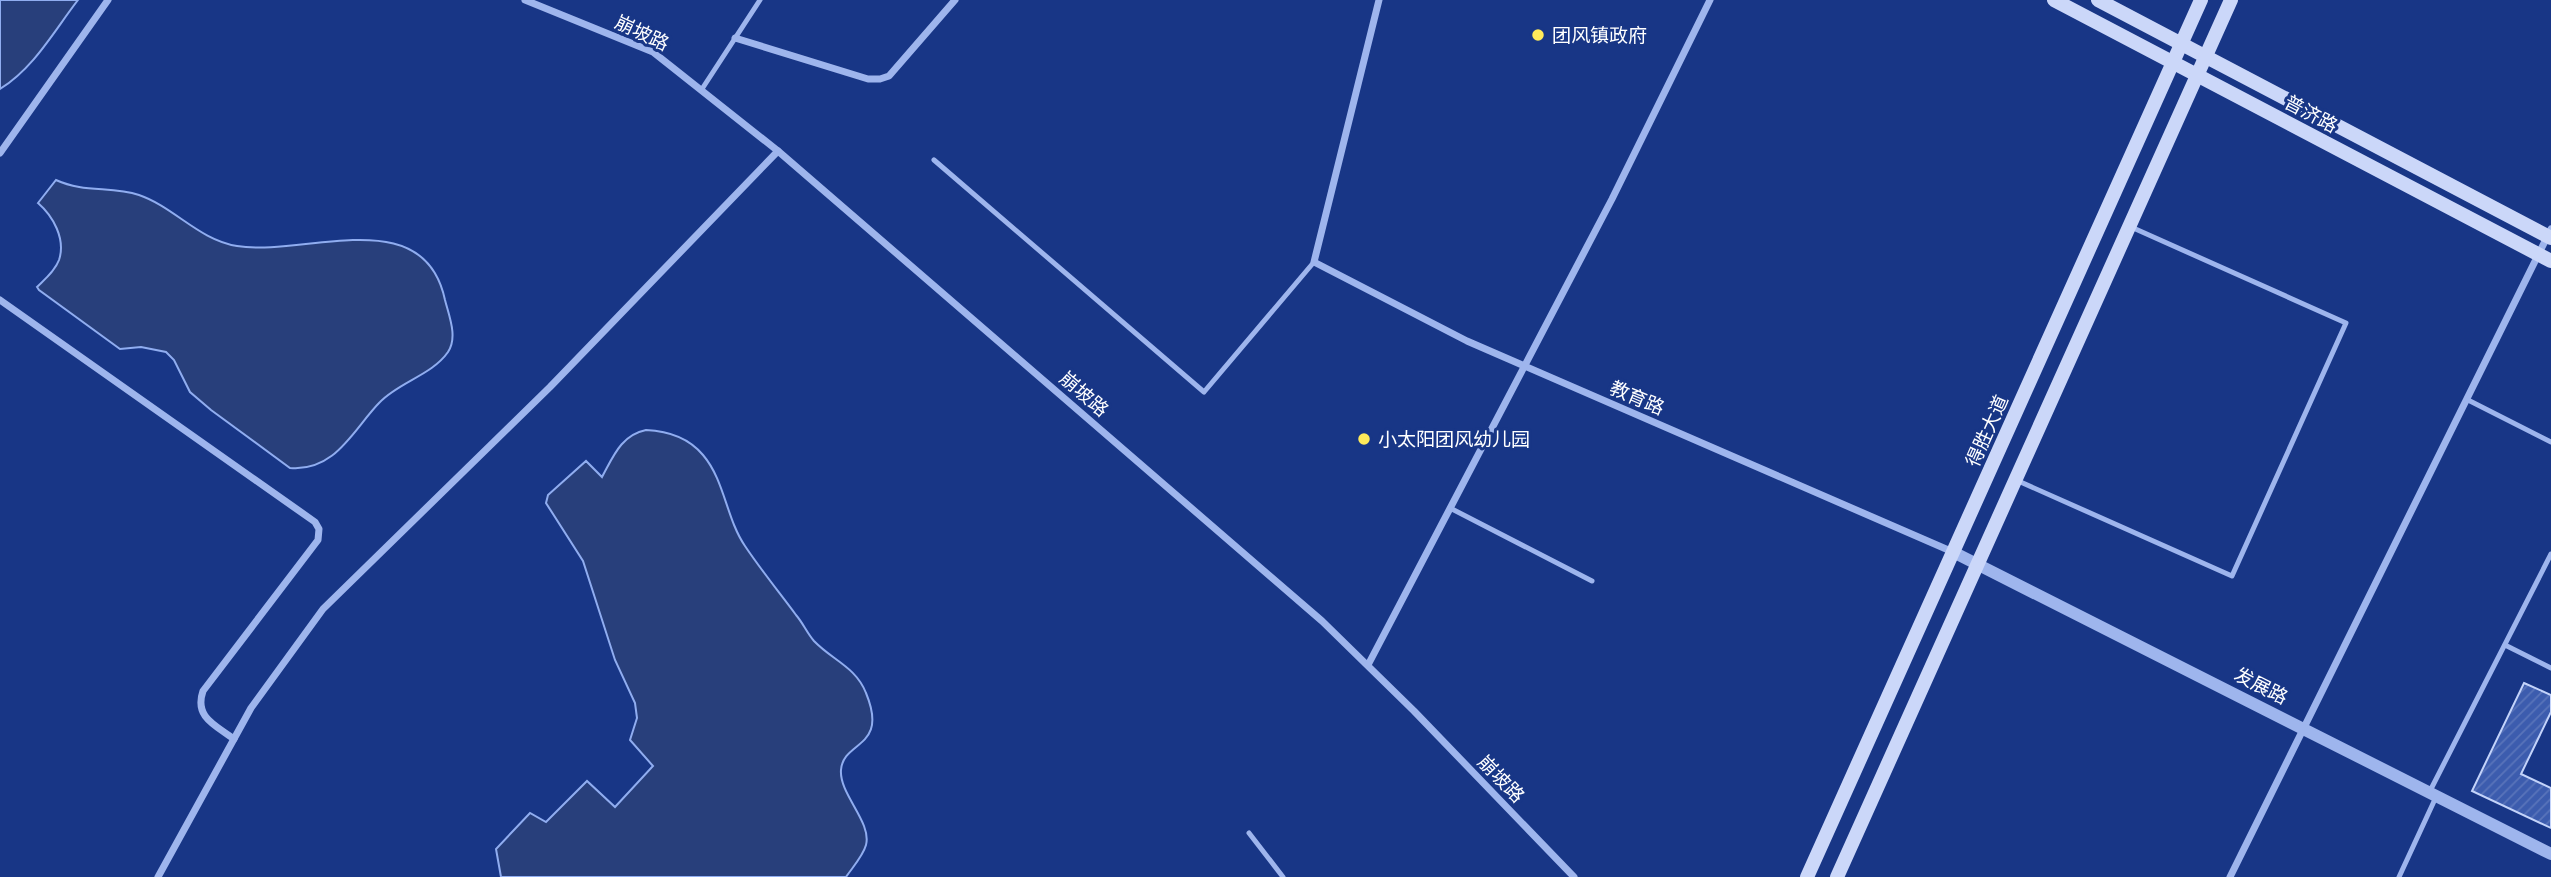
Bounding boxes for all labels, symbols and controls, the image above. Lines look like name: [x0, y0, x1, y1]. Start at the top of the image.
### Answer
street label: 崩坡路: [611, 11, 673, 55]
place label: 团风镇政府: [1552, 24, 1647, 47]
marker: 团风镇政府: [1530, 27, 1546, 43]
street label: 普济路: [2280, 90, 2342, 138]
street label: 崩坡路: [1055, 367, 1113, 421]
street label: 教育路: [1606, 376, 1668, 420]
street label: 得胜大道: [1961, 392, 2013, 470]
place label: 小太阳团风幼儿园: [1378, 428, 1530, 451]
marker: 小太阳团风幼儿园: [1356, 431, 1372, 447]
street label: 发展路: [2230, 663, 2292, 709]
street label: 崩坡路: [1473, 751, 1529, 807]

